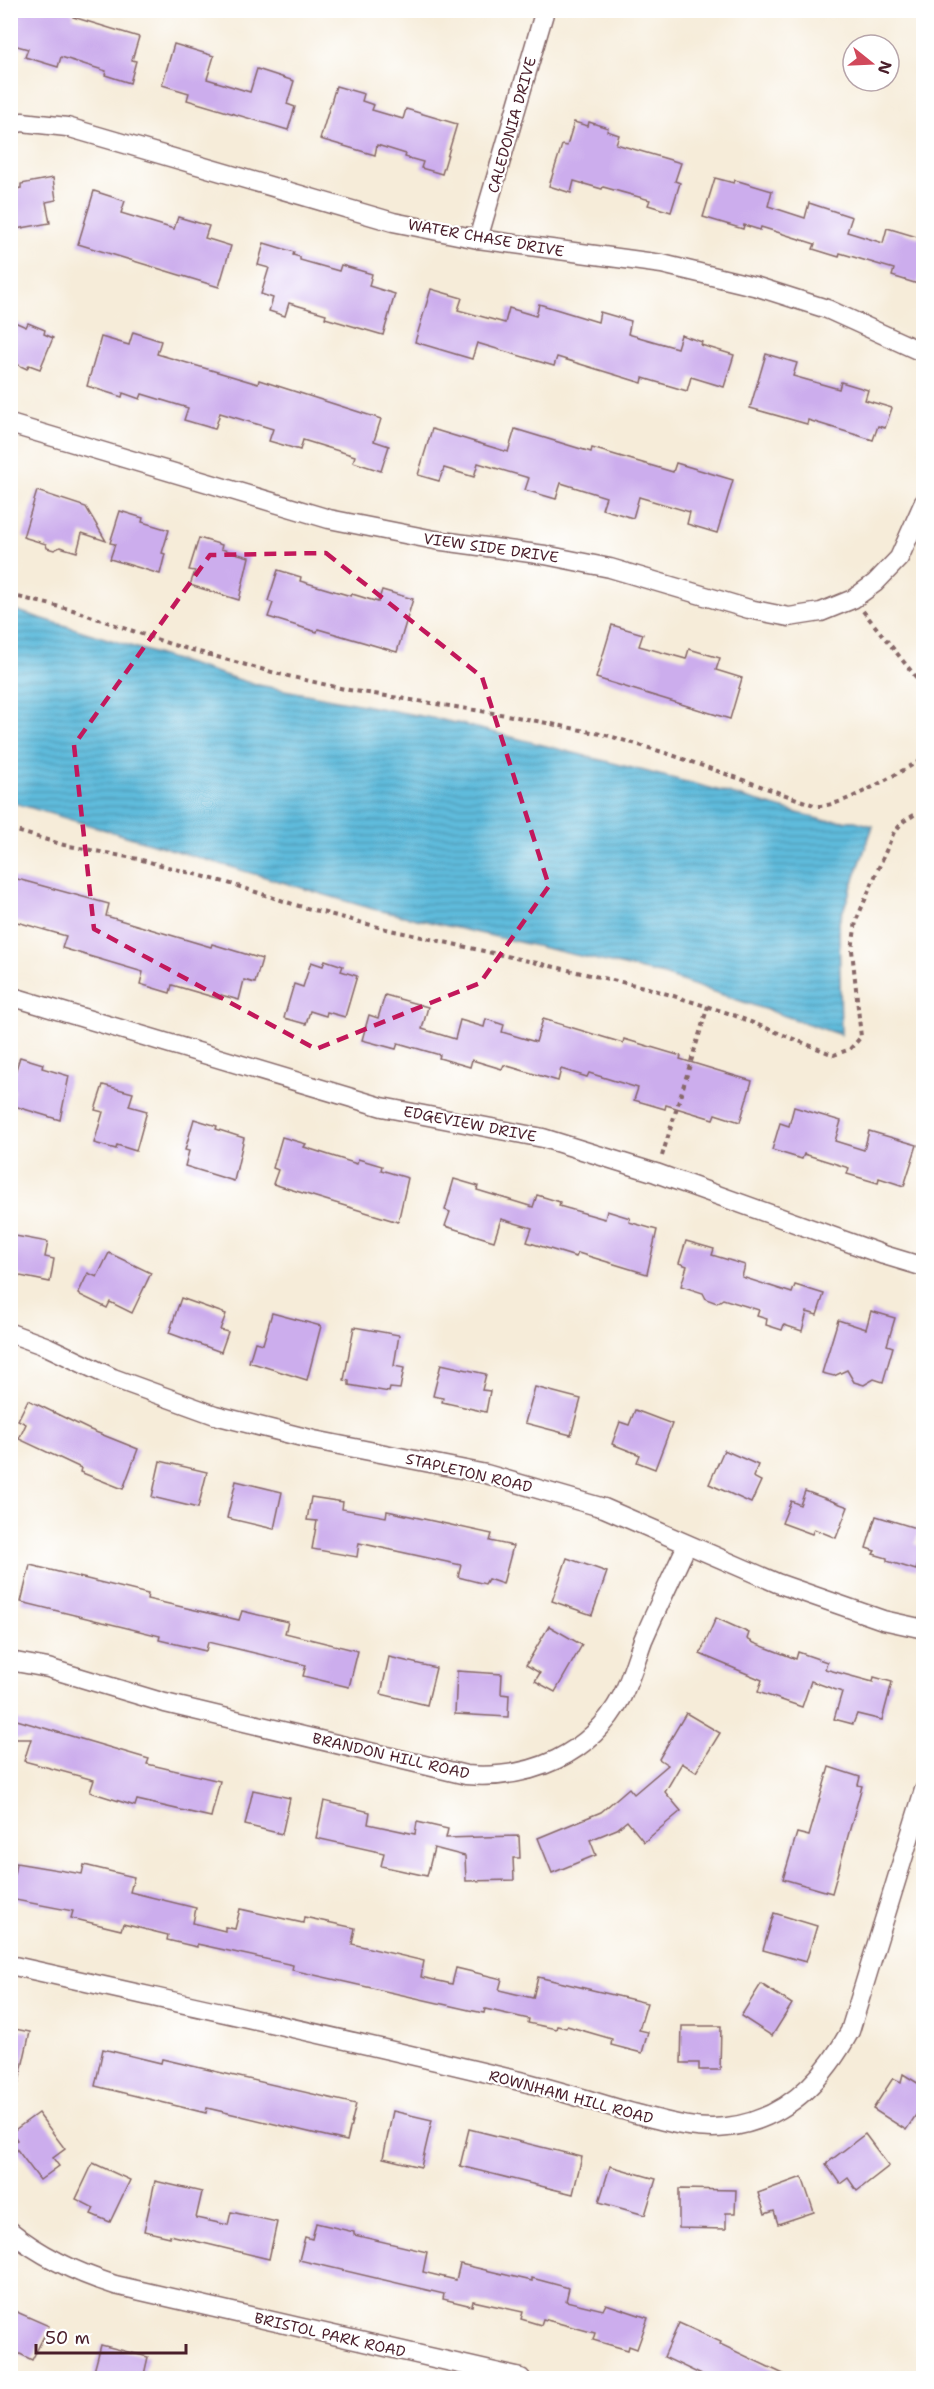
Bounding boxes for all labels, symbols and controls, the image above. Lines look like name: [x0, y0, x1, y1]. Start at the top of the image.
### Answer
north arrow: [841, 33, 901, 93]
street label: CALEDONIA DRIVE: [483, 55, 541, 195]
text: N: [873, 58, 897, 77]
street label: WATER CHASE DRIVE: [406, 214, 566, 262]
street label: VIEW SIDE DRIVE: [422, 529, 560, 567]
street label: EDGEVIEW DRIVE: [402, 1101, 538, 1147]
street label: STAPLETON ROAD: [404, 1449, 534, 1497]
street label: BRANDON HILL ROAD: [310, 1728, 472, 1784]
street label: ROWNHAM HILL ROAD: [487, 2065, 655, 2129]
street label: BRISTOL PARK ROAD: [252, 2308, 408, 2362]
scale bar: [36, 2317, 186, 2355]
text: 50 m: [45, 2326, 90, 2350]

